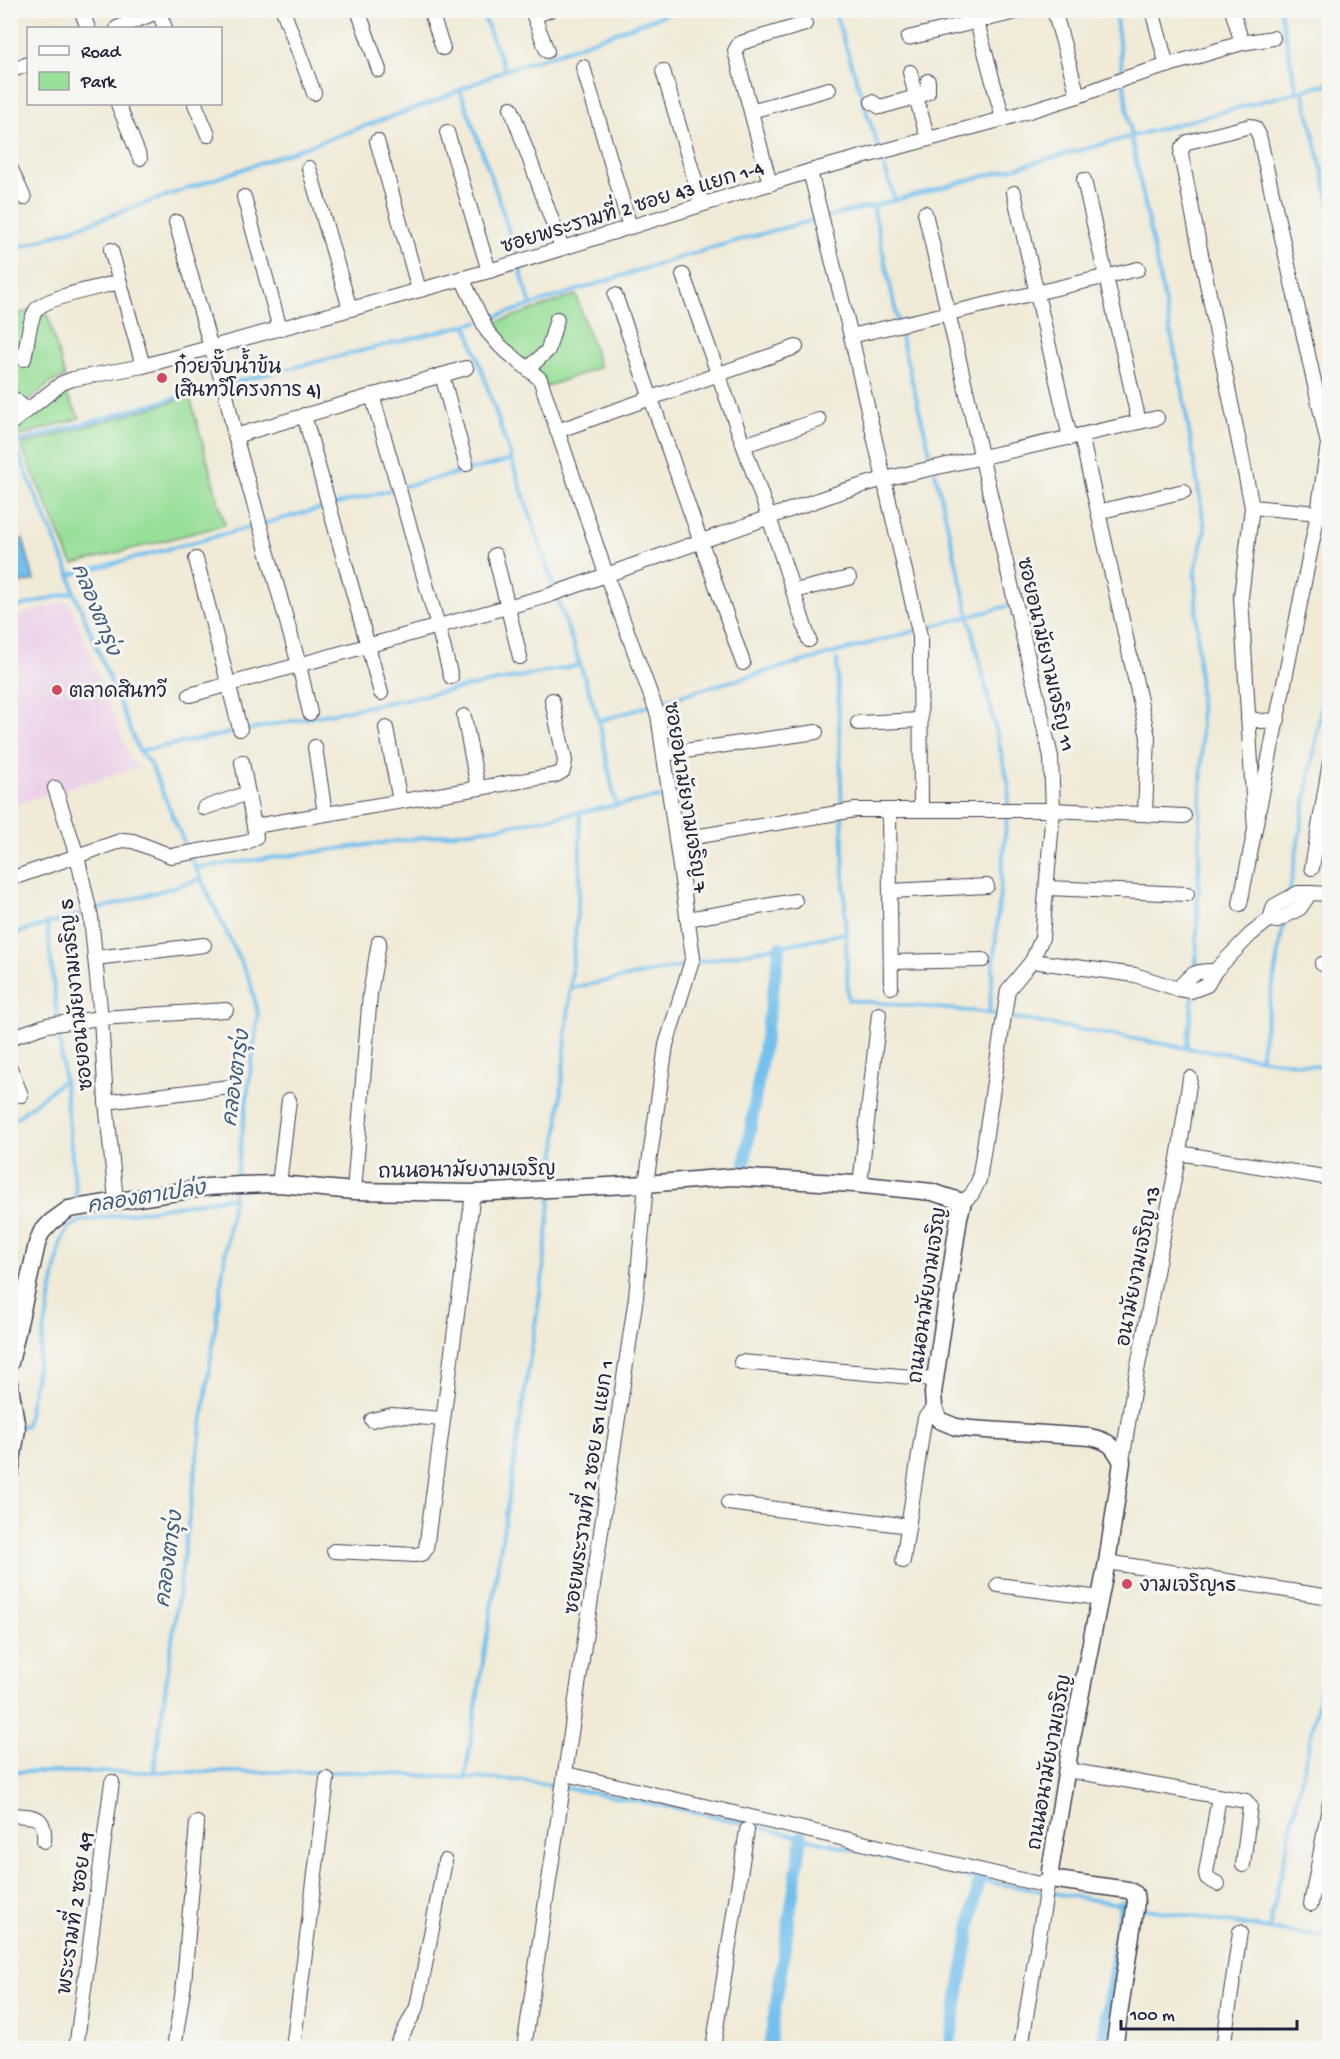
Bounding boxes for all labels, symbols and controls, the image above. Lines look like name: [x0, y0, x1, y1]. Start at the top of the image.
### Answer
legend: [27, 27, 222, 105]
text: Road: [81, 43, 122, 64]
text: Park: [80, 73, 117, 94]
street label: ซอยพระรามที่ 2 ซอย 43 แยก 1-4: [496, 148, 768, 260]
place label: ก๋วยจั๊บน้ำข้น (สินทวีโครงการ 4): [174, 347, 322, 404]
marker: ก๋วยจั๊บน้ำข้น (สินทวีโครงการ 4): [155, 371, 169, 385]
street label: ซอยอนามัยงามเจริญ 11: [1010, 555, 1081, 754]
water label: คลองตารุ่ง: [64, 559, 128, 662]
place label: ตลาดสินทวี: [69, 678, 167, 705]
marker: ตลาดสินทวี: [50, 683, 64, 697]
street label: ซอยอนามัยงามเจริญ 7: [657, 700, 714, 895]
street label: ซอยอนามัยงามเจริญ 5: [53, 898, 100, 1092]
water label: คลองตารุ่ง: [215, 1026, 258, 1128]
street label: ถนนอนามัยงามเจริญ: [378, 1155, 556, 1186]
water label: คลองตาเปล่ง: [85, 1174, 209, 1221]
street label: อนามัยงามเจริญ 13: [1110, 1184, 1167, 1349]
street label: ถนนอนามัยงามเจริญ: [902, 1205, 953, 1385]
street label: ซอยพระรามที่ 2 ซอย 51 แยก 1: [551, 1357, 621, 1616]
water label: คลองตารุ่ง: [148, 1507, 191, 1609]
place label: งามเจริญ15: [1139, 1572, 1236, 1599]
marker: งามเจริญ15: [1120, 1577, 1134, 1591]
street label: ถนนอนามัยงามเจริญ: [1021, 1672, 1078, 1852]
street label: พระรามที่ 2 ซอย 49: [44, 1829, 100, 1996]
scale bar: [1121, 1993, 1296, 2031]
text: 100 m: [1129, 2006, 1175, 2027]

